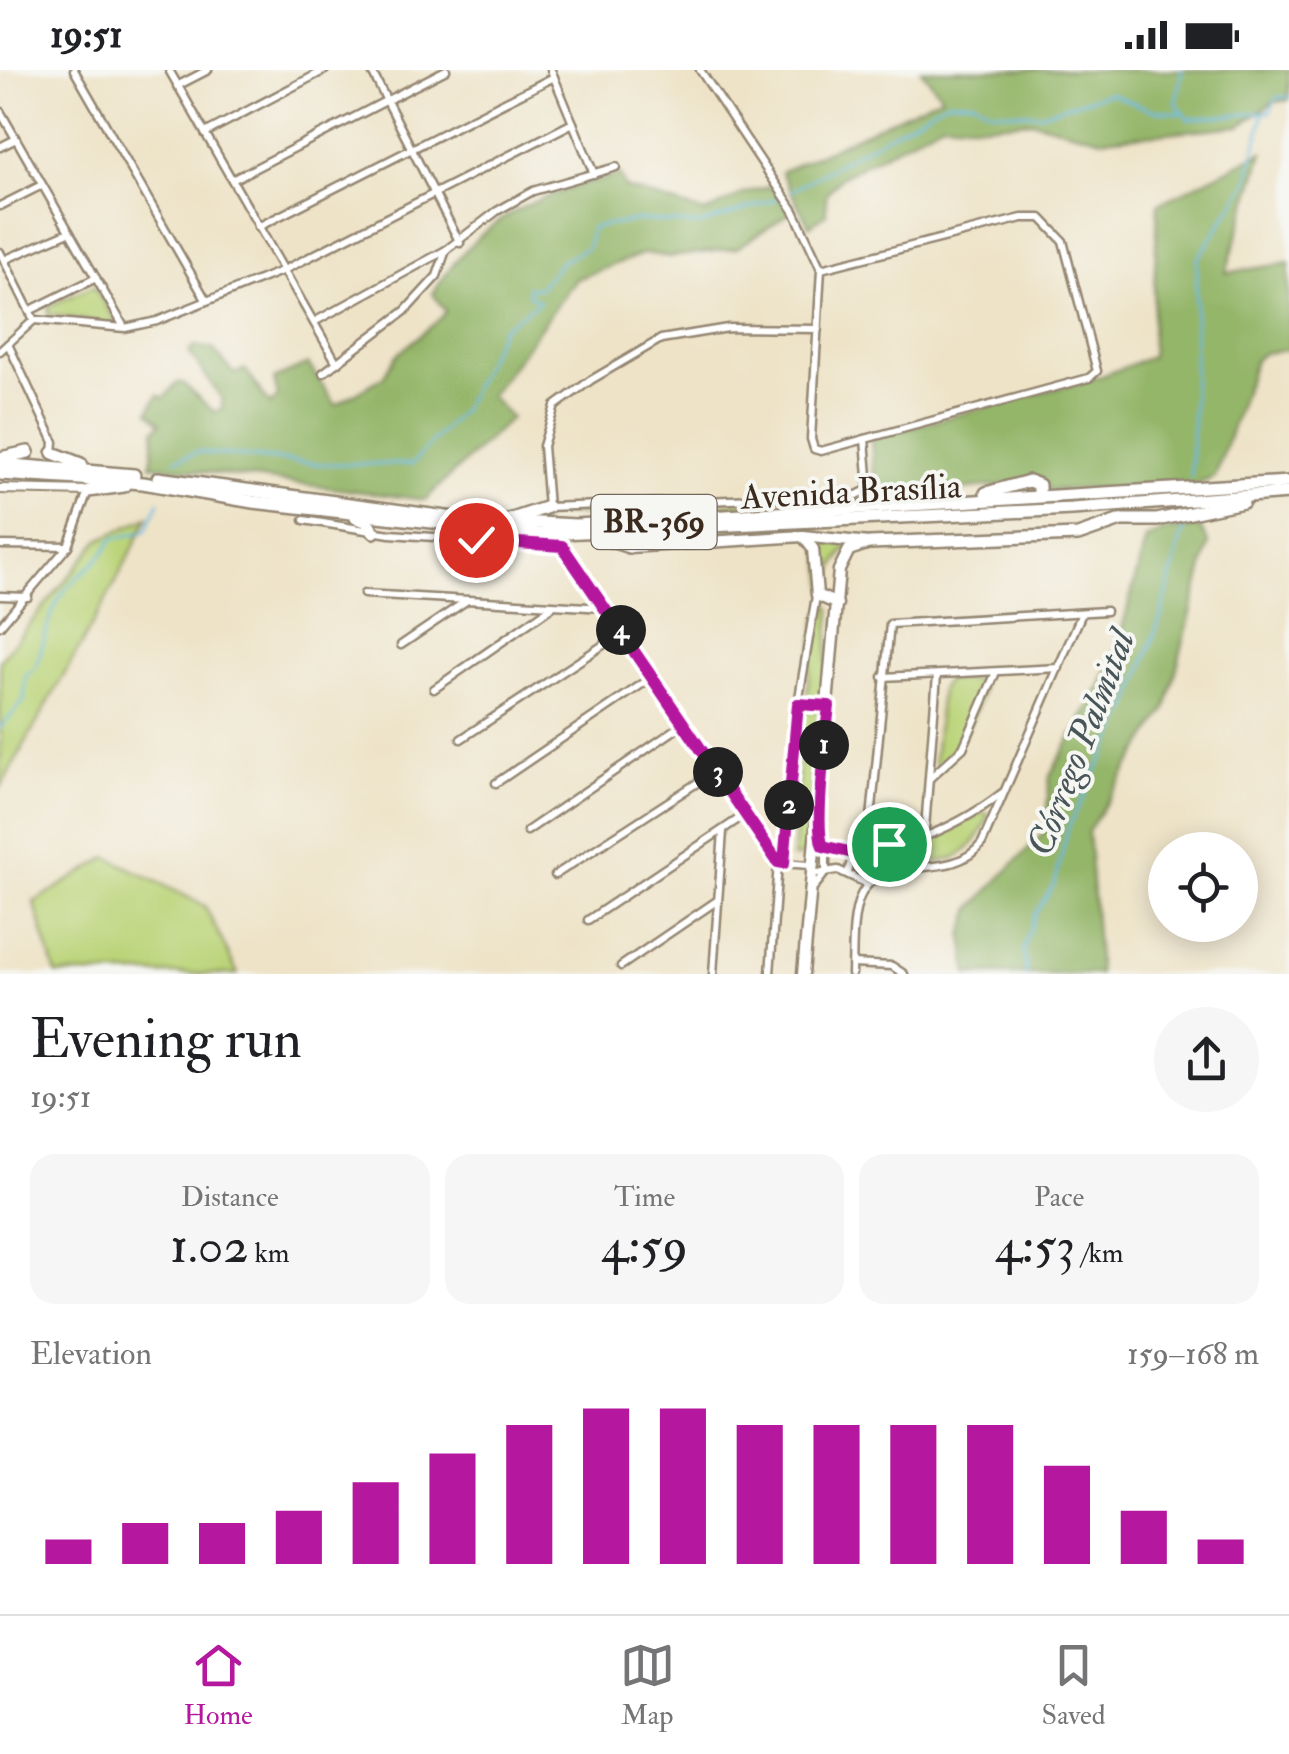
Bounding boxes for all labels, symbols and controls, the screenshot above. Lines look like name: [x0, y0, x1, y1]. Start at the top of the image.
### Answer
text: 19:51: [50, 11, 123, 59]
street label: Avenida Brasília: [738, 464, 963, 520]
road number: BR-369: [592, 495, 716, 549]
pin: [434, 498, 519, 583]
icon: check: [449, 513, 504, 568]
pin: 4: [596, 605, 646, 655]
text: 4: [613, 612, 629, 647]
water label: Córrego Palmital: [1016, 621, 1147, 863]
pin: 1: [799, 720, 849, 770]
text: 1: [819, 727, 829, 762]
pin: 3: [693, 747, 743, 797]
text: 3: [713, 754, 723, 789]
pin: 2: [764, 780, 814, 830]
text: 2: [782, 787, 796, 822]
pin: [847, 802, 932, 887]
icon: arrive: [862, 817, 917, 872]
map controls: [1148, 832, 1258, 942]
button: locate: [1148, 832, 1258, 942]
text: Evening run: [30, 1005, 302, 1074]
button: share: [1154, 1007, 1259, 1112]
text: 19:51: [30, 1077, 91, 1117]
text: Distance: [181, 1180, 279, 1215]
text: Time: [614, 1180, 675, 1215]
text: Pace: [1034, 1180, 1084, 1215]
text: 1.02: [170, 1215, 249, 1278]
text: 4:59: [601, 1215, 688, 1278]
text: 4:53: [995, 1215, 1075, 1278]
text: km: [249, 1236, 290, 1271]
text: /km: [1075, 1236, 1124, 1271]
text: Elevation: [30, 1334, 152, 1374]
text: 159–168 m: [1127, 1334, 1259, 1374]
tab: Home: [183, 1638, 253, 1733]
tab: Map: [620, 1638, 675, 1733]
tab: Saved: [1042, 1638, 1106, 1733]

